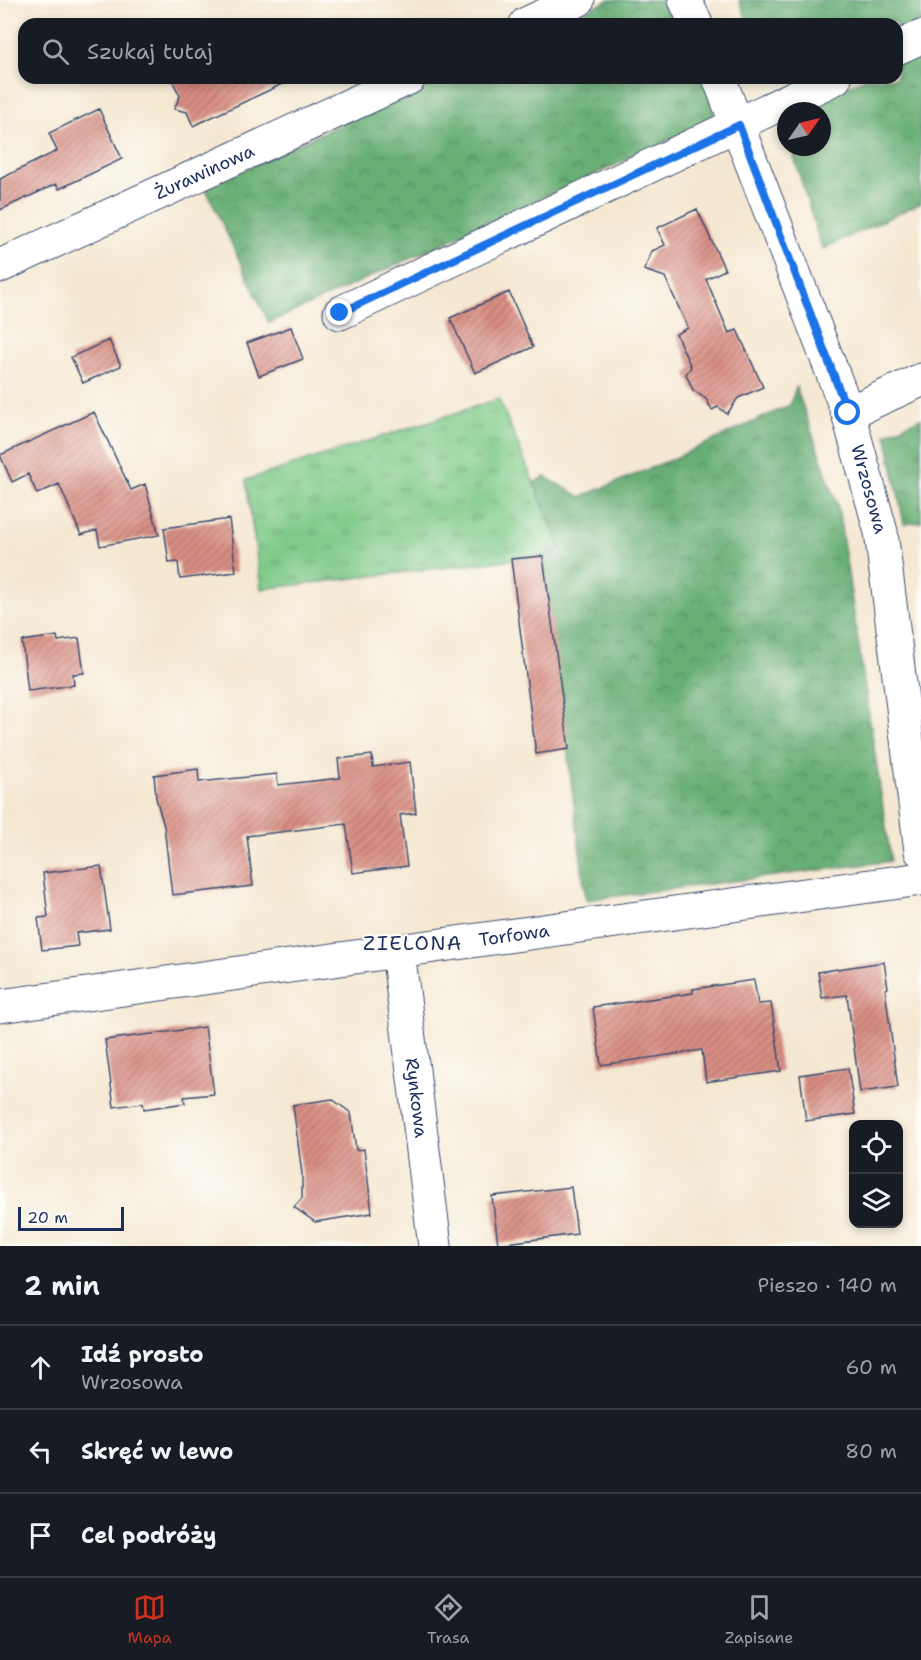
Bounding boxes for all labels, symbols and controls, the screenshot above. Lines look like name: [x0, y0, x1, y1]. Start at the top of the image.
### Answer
search box: [18, 18, 903, 84]
icon: search: [39, 35, 72, 68]
text: Szukaj tutaj: [87, 37, 213, 66]
north arrow: [777, 102, 831, 156]
street label: Żurawinowa: [151, 139, 258, 205]
route end: [326, 299, 352, 325]
route start: [834, 399, 860, 425]
street label: Wrzosowa: [845, 442, 893, 536]
street label: Torfowa: [477, 918, 551, 952]
district label: ZIELONA: [363, 930, 463, 956]
street label: Rynkowa: [400, 1057, 433, 1139]
map controls: [849, 1120, 903, 1228]
button: locate: [849, 1120, 903, 1174]
button: layers: [849, 1174, 903, 1228]
scale bar: [18, 1204, 124, 1232]
text: 20 m: [27, 1207, 68, 1228]
text: 2 min: [24, 1268, 100, 1303]
text: Pieszo · 140 m: [758, 1272, 897, 1298]
text: Idź prosto: [81, 1340, 204, 1369]
icon: ahead: [24, 1351, 57, 1384]
text: 60 m: [845, 1354, 897, 1380]
text: Wrzosowa: [81, 1369, 183, 1395]
icon: left: [24, 1435, 57, 1468]
text: Skręć w lewo: [81, 1437, 233, 1466]
text: 80 m: [845, 1438, 897, 1464]
icon: arrive: [24, 1519, 57, 1552]
text: Cel podróży: [81, 1521, 217, 1550]
tab: Mapa: [128, 1591, 172, 1648]
tab: Trasa: [427, 1591, 470, 1648]
tab: Zapisane: [725, 1591, 793, 1648]

